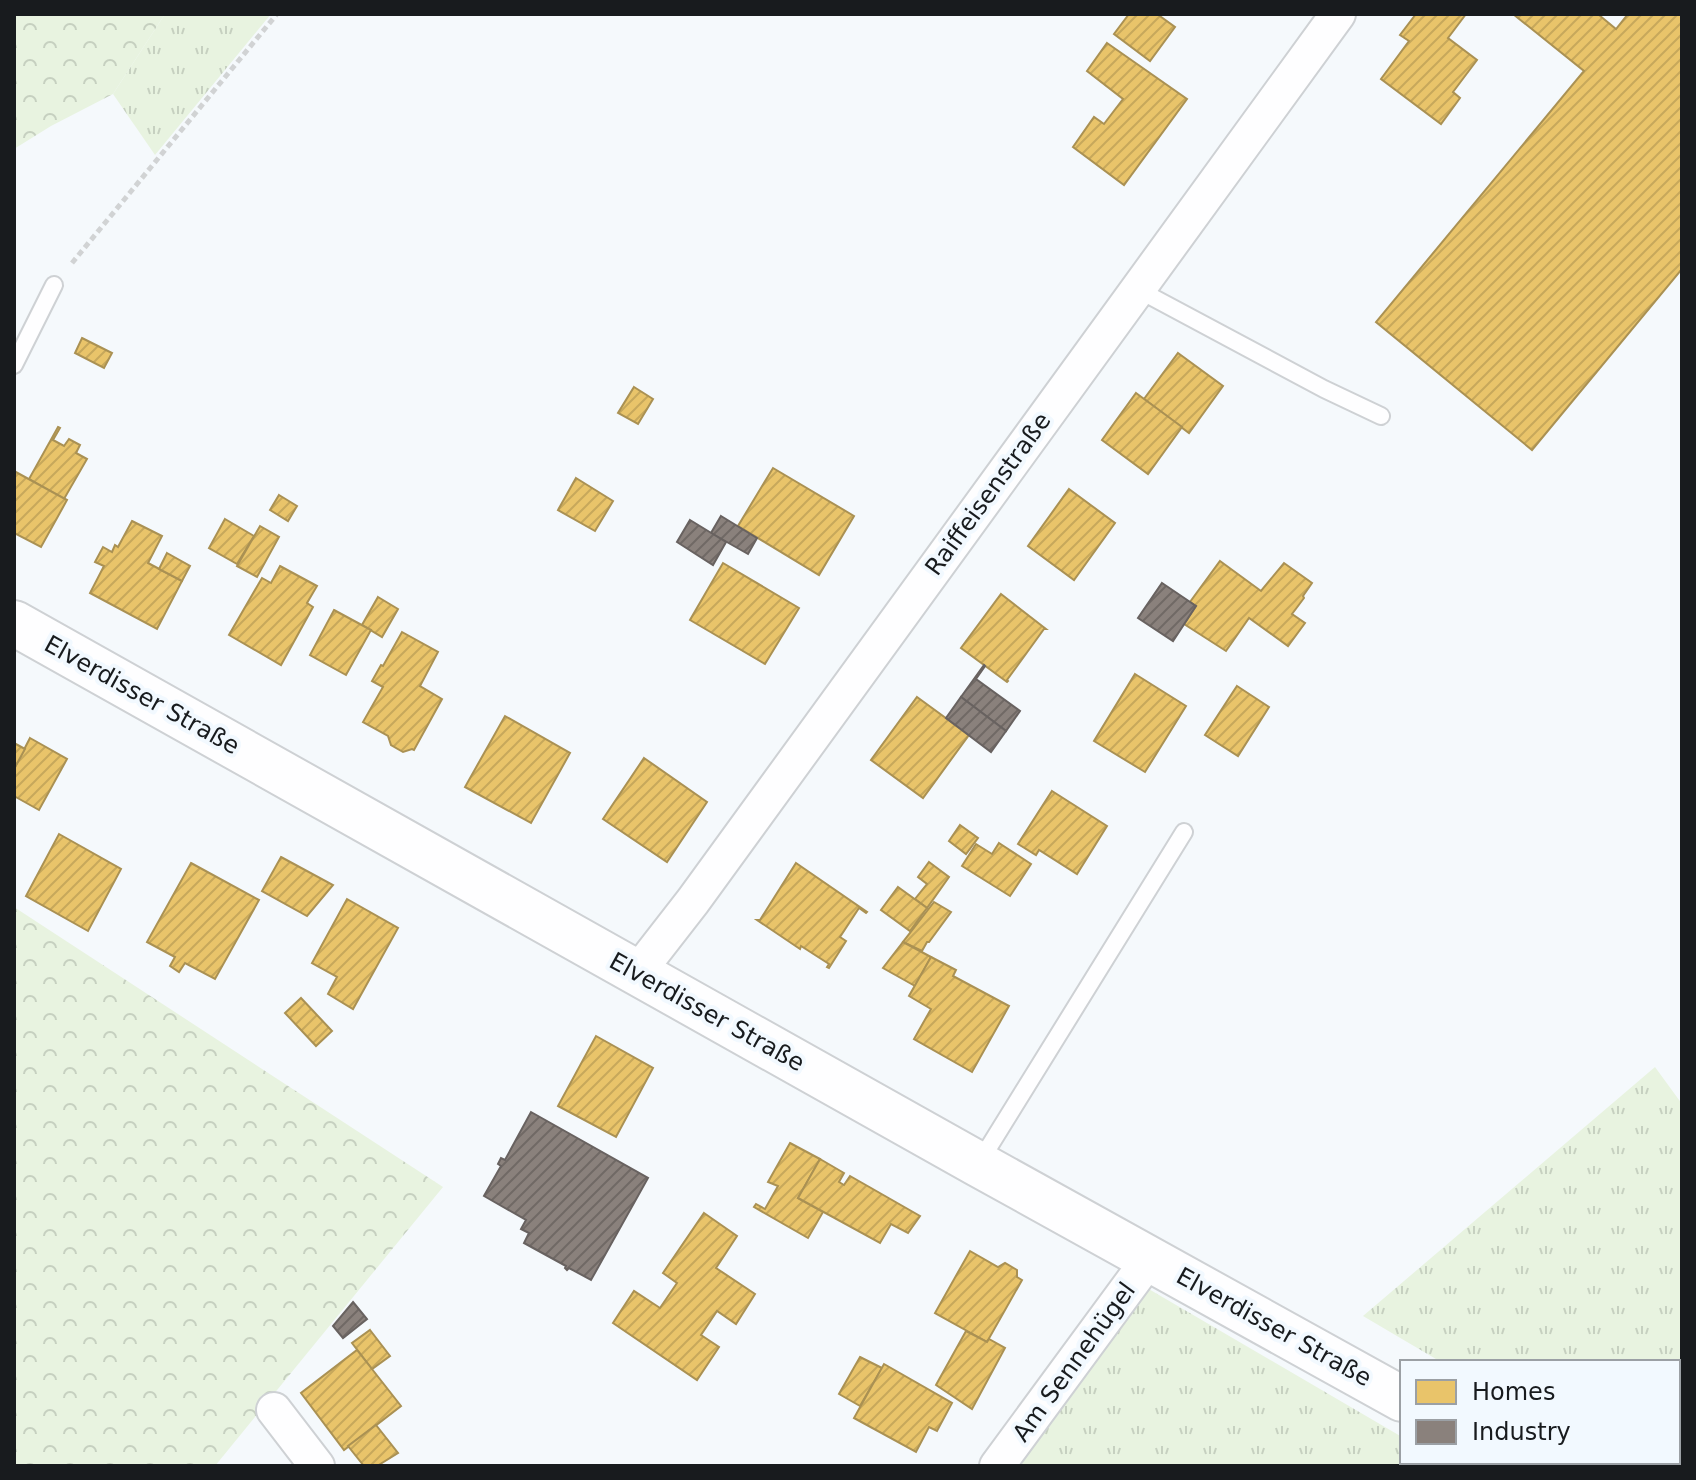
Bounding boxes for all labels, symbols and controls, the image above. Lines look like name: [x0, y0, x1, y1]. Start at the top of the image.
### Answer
street label: Raiffeisenstraße: [920, 407, 1056, 581]
street label: Elverdisser Straße: [40, 630, 244, 760]
street label: Elverdisser Straße: [605, 947, 809, 1077]
street label: Elverdisser Straße: [1172, 1262, 1376, 1392]
street label: Am Sennehügel: [1007, 1277, 1141, 1447]
legend: [1400, 1360, 1680, 1464]
text: Homes: [1472, 1378, 1555, 1406]
text: Industry: [1472, 1418, 1571, 1446]

